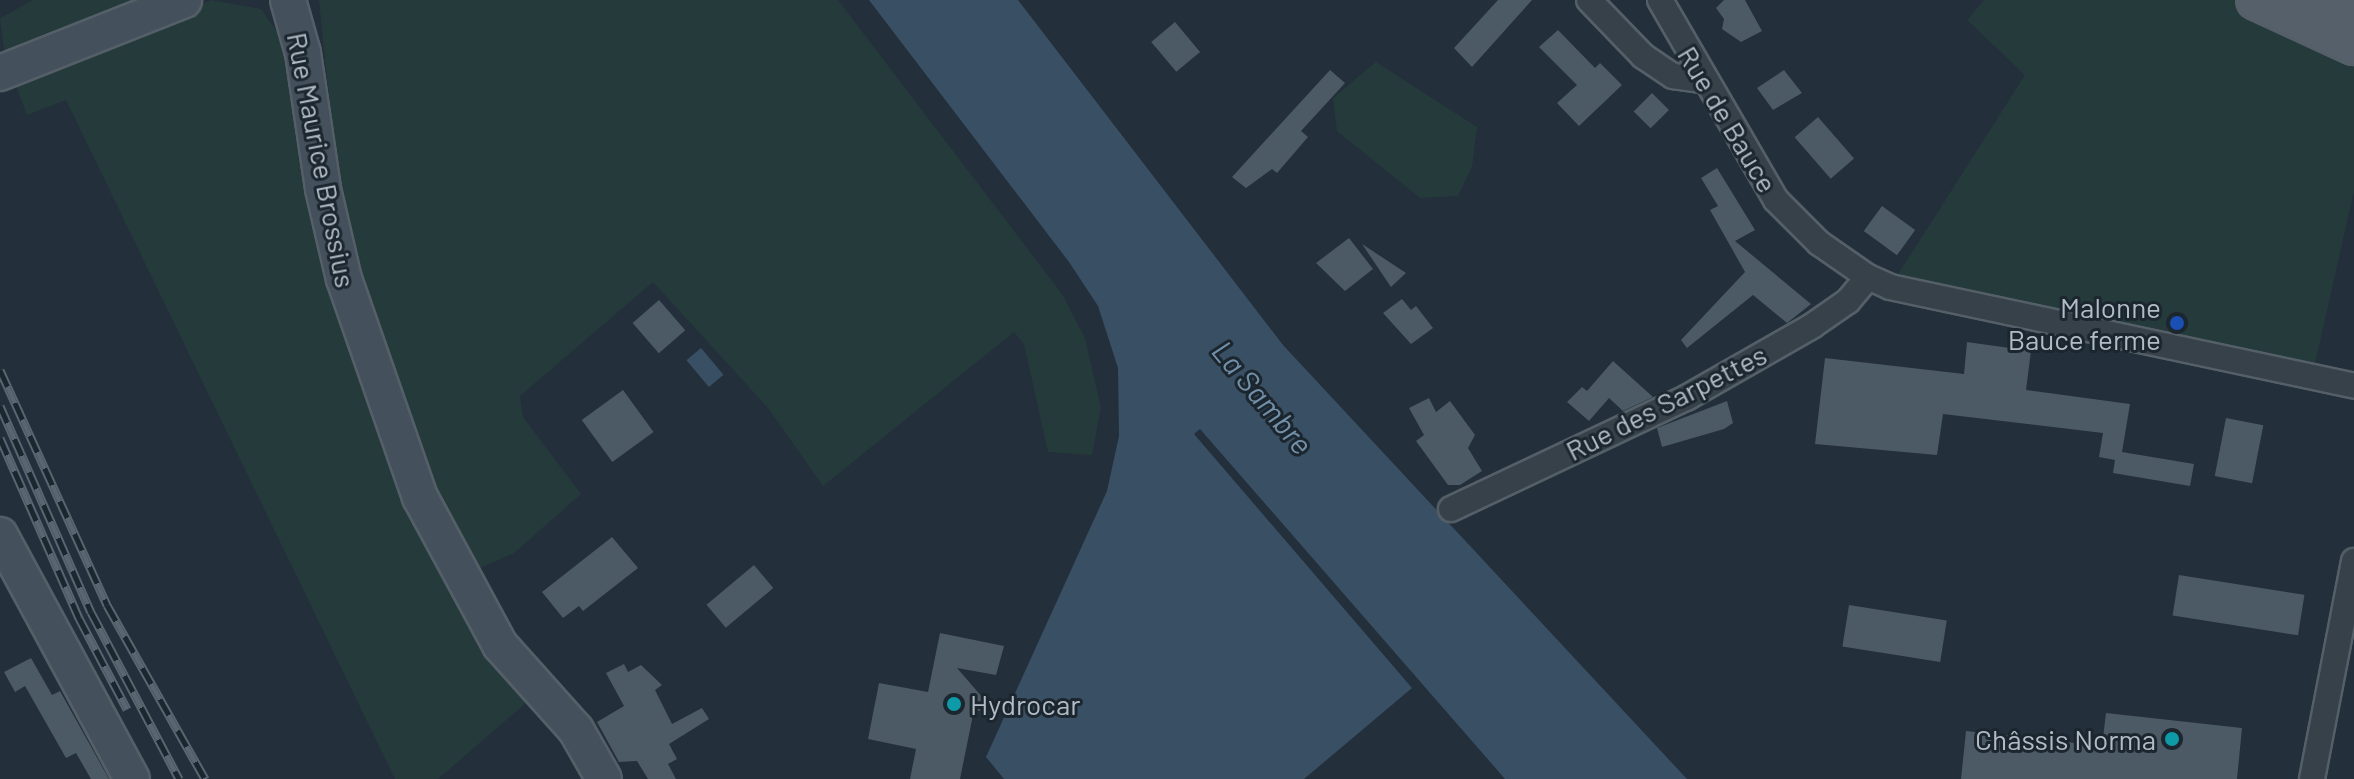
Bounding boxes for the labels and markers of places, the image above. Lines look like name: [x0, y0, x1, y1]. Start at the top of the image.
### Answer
place label: Malonne Bauce ferme: [2008, 290, 2161, 356]
marker: Malonne Bauce ferme: [2168, 314, 2186, 332]
place label: Hydrocar: [970, 687, 1080, 721]
marker: Hydrocar: [945, 695, 963, 713]
place label: Châssis Norma: [1975, 722, 2156, 756]
marker: Châssis Norma: [2163, 730, 2181, 748]

